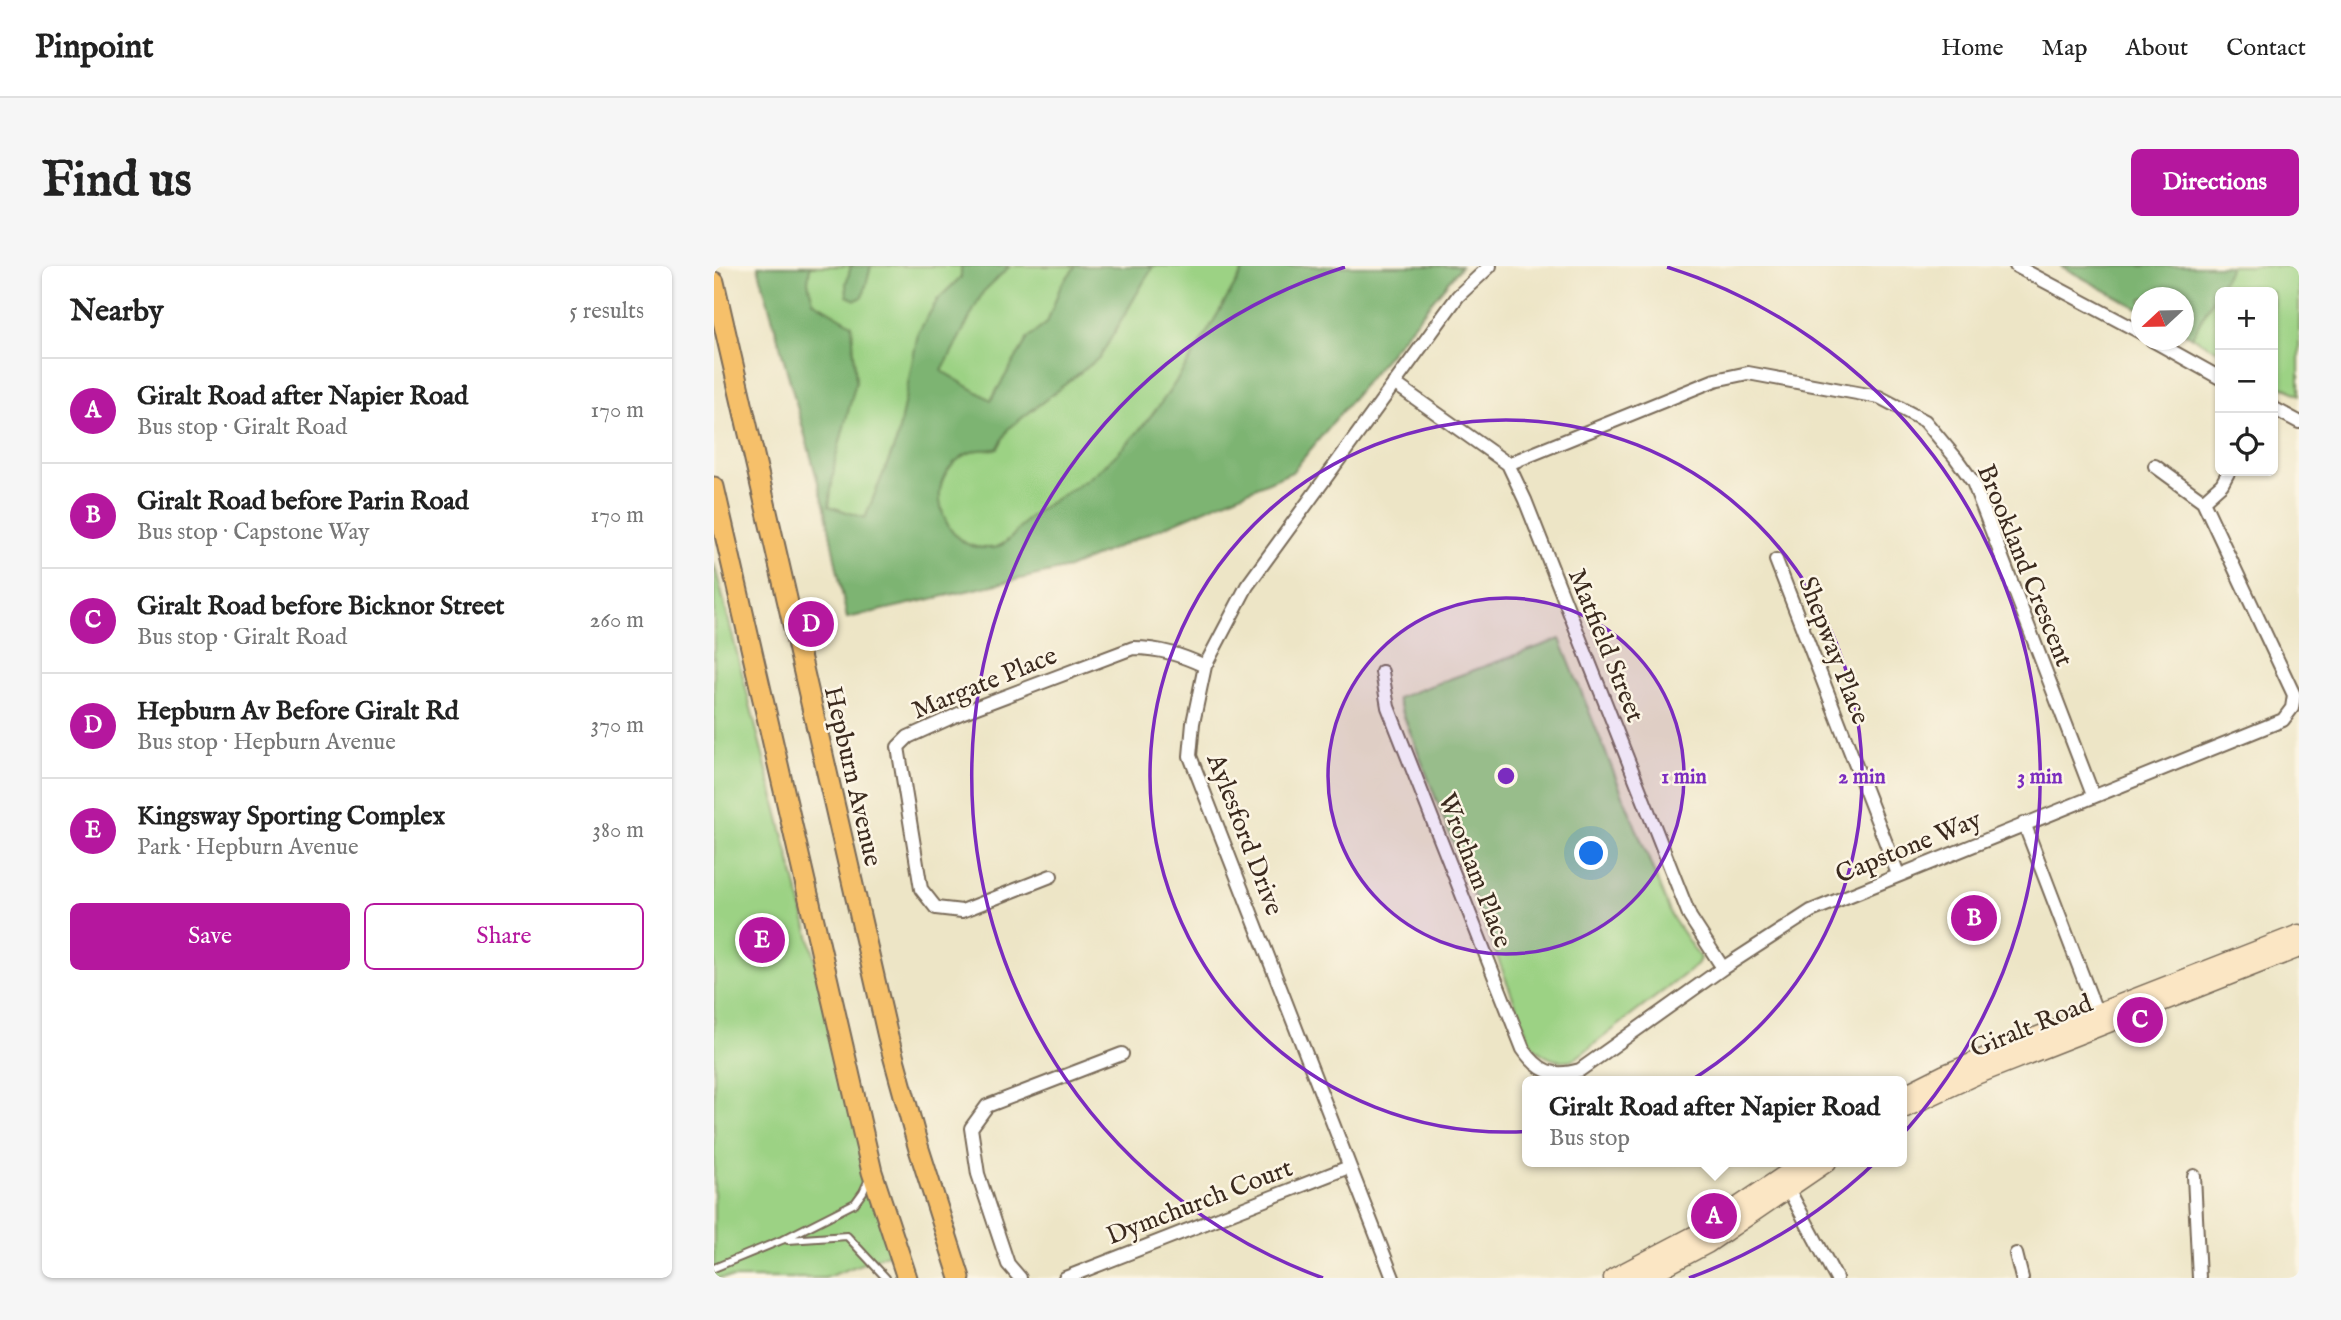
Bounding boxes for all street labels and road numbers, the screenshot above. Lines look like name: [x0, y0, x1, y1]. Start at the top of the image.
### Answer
street label: Brookland Crescent: [1969, 460, 2080, 672]
street label: Matfield Street: [1560, 564, 1651, 727]
street label: Shepway Place: [1790, 572, 1877, 729]
street label: Margate Place: [907, 639, 1062, 727]
street label: Hepburn Avenue: [816, 683, 889, 870]
street label: Aylesford Drive: [1198, 748, 1291, 920]
street label: Wrotham Place: [1430, 788, 1519, 953]
street label: Capstone Way: [1831, 803, 1986, 892]
street label: Giralt Road: [1966, 987, 2098, 1066]
street label: Dymchurch Court: [1102, 1152, 1297, 1253]

